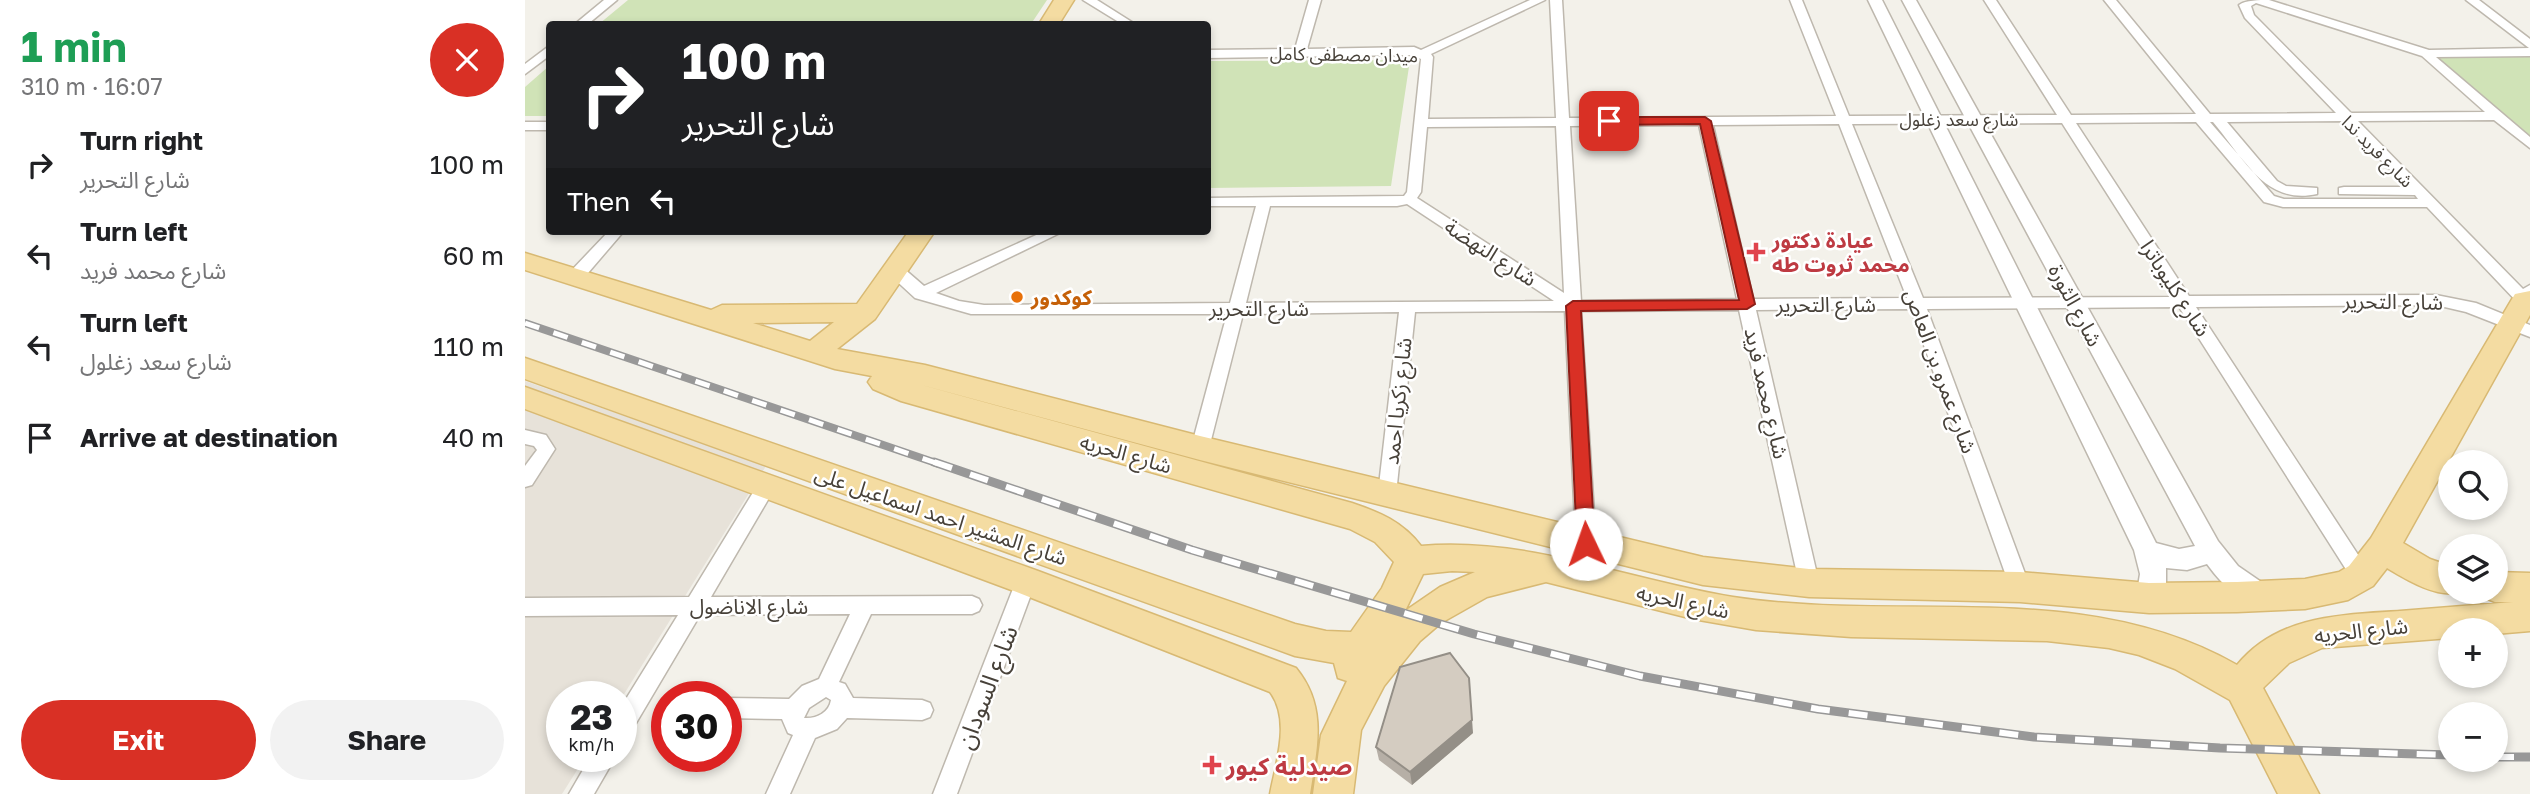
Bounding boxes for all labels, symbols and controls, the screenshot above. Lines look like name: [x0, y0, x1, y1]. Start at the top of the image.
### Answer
text: 1 min: [21, 21, 127, 71]
button: close: [430, 23, 504, 97]
text: 100 m: [682, 31, 826, 90]
street label: ميدان مصطفى كامل: [1270, 42, 1418, 67]
icon: right: [567, 49, 658, 140]
text: 310 m · 16:07: [21, 72, 163, 100]
pin: [1579, 91, 1639, 151]
icon: arrive: [1590, 102, 1628, 140]
text: شارع التحرير: [682, 104, 835, 142]
street label: شارع سعد زغلول: [1900, 108, 2018, 134]
street label: شارع فريد ندا: [2335, 111, 2418, 194]
text: Turn right: [80, 125, 203, 156]
icon: right: [21, 146, 59, 184]
text: 100 m: [430, 149, 504, 180]
text: شارع التحرير: [80, 165, 190, 193]
icon: left: [644, 182, 682, 220]
text: Then: [567, 186, 630, 217]
street label: شارع النهضة: [1438, 213, 1542, 294]
text: Turn left: [80, 216, 188, 247]
place label: عيادة دكتور محمد ثروت طه: [1771, 227, 1910, 277]
street label: شارع كليوباترا: [2133, 235, 2217, 343]
icon: left: [21, 237, 59, 275]
text: 60 m: [443, 240, 504, 271]
marker: عيادة دكتور محمد ثروت طه: [1746, 242, 1766, 262]
text: شارع محمد فريد: [80, 256, 226, 284]
street label: شارع الثورة: [2041, 259, 2109, 352]
place label: كوكدور: [1030, 284, 1093, 310]
street label: شارع عمرو بن العاص: [1896, 285, 1983, 458]
street label: شارع التحرير: [2342, 287, 2443, 318]
marker: كوكدور: [1009, 289, 1025, 305]
street label: شارع التحرير: [1775, 291, 1876, 320]
street label: شارع التحرير: [1208, 295, 1309, 324]
text: Turn left: [80, 307, 188, 338]
street label: شارع محمد فريد: [1736, 325, 1795, 462]
icon: left: [21, 328, 59, 366]
text: 110 m: [433, 331, 504, 362]
street label: شارع زكريا احمد: [1377, 336, 1420, 466]
text: شارع سعد زغلول: [80, 347, 232, 375]
icon: arrive: [21, 419, 59, 457]
text: Arrive at destination: [80, 422, 338, 453]
text: 40 m: [443, 422, 504, 453]
street label: شارع الحريه: [1076, 428, 1175, 481]
map controls: [2438, 450, 2508, 772]
button: search: [2438, 450, 2508, 520]
street label: شارع المشير احمد اسماعيل على: [811, 460, 1070, 573]
position arrow: [1549, 507, 1623, 581]
button: layers: [2438, 534, 2508, 604]
street label: شارع الحريه: [1634, 578, 1732, 626]
street label: شارع الاناضول: [690, 593, 808, 622]
street label: شارع الحريه: [2313, 612, 2410, 651]
button: +: [2438, 618, 2508, 688]
street label: شارع السودان: [949, 621, 1027, 754]
speed limit sign: 30: [651, 681, 742, 772]
text: 23: [570, 696, 613, 738]
button: Exit: [21, 700, 256, 780]
button: Share: [270, 700, 504, 780]
button: −: [2438, 702, 2508, 772]
text: km/h: [569, 733, 614, 755]
place label: صيدلية كيور: [1225, 751, 1352, 781]
marker: صيدلية كيور: [1204, 757, 1220, 773]

